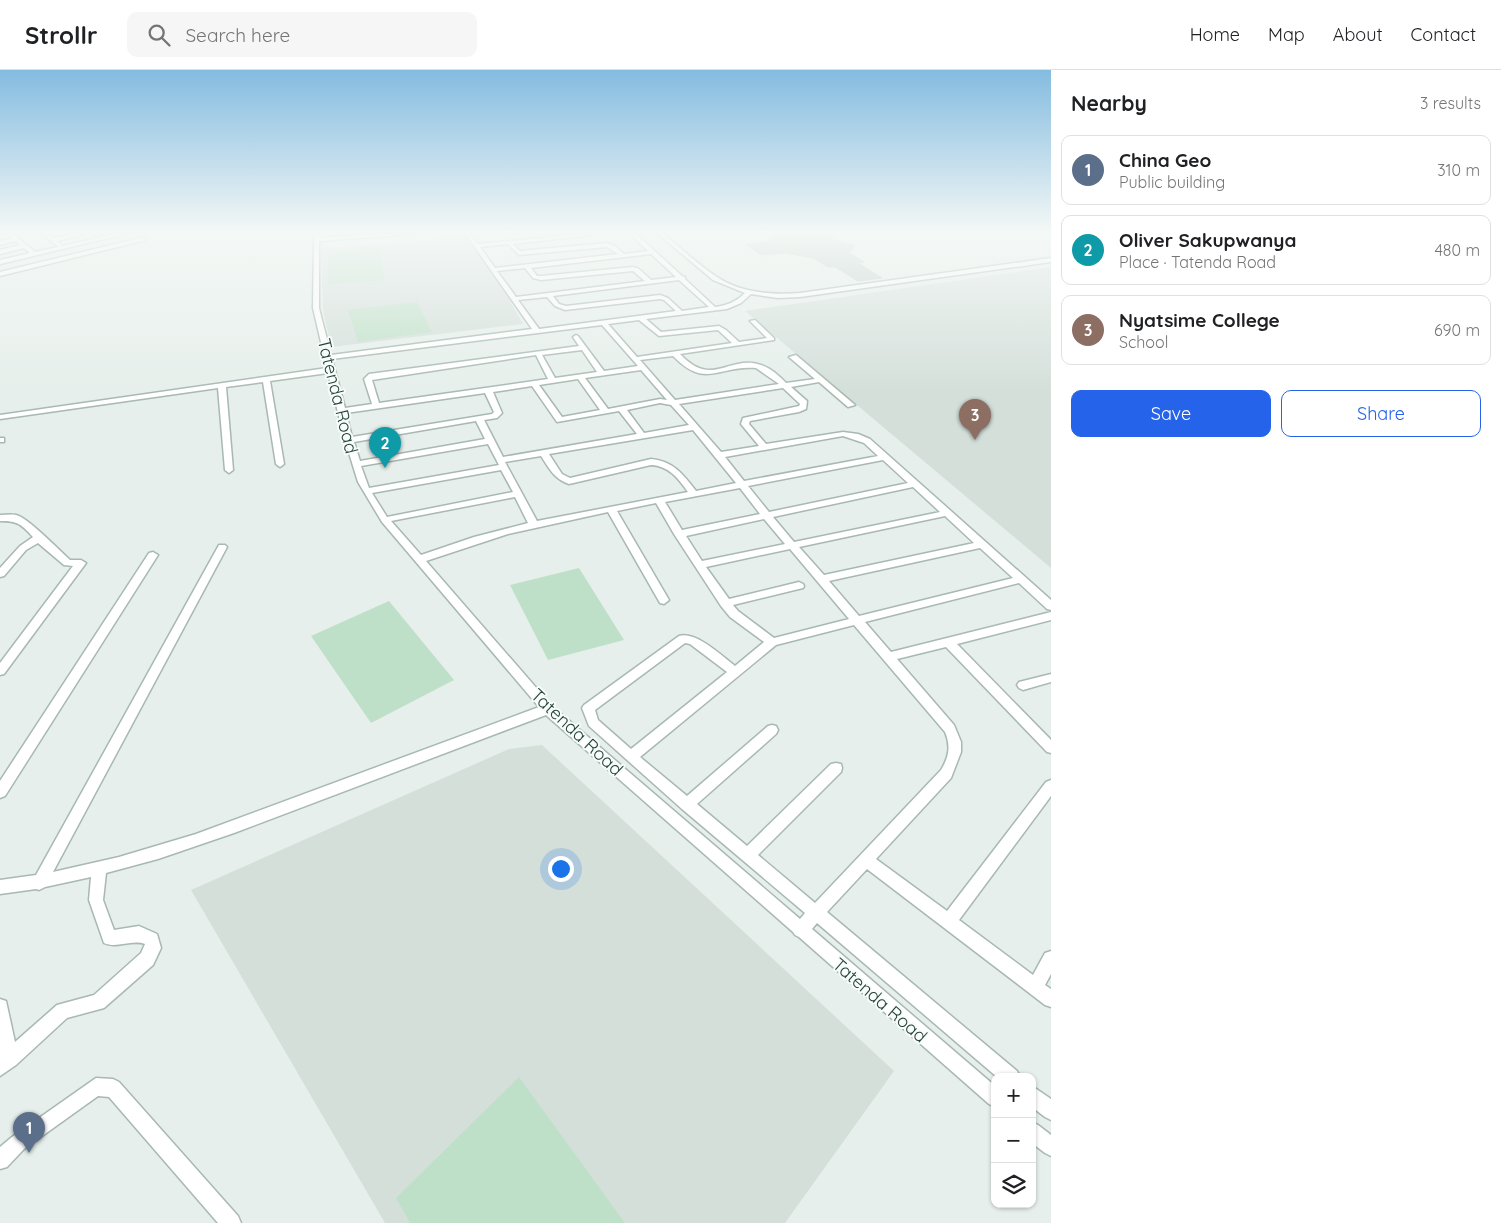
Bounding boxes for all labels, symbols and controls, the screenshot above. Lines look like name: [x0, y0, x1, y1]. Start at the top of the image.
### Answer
search box: [127, 12, 477, 57]
text: Strollr: [25, 20, 97, 50]
icon: search: [145, 21, 173, 49]
text: Search here: [185, 23, 290, 47]
text: Home: [1190, 23, 1240, 46]
text: Map: [1268, 23, 1305, 46]
text: About: [1333, 23, 1383, 46]
text: Contact: [1411, 23, 1476, 46]
text: Nearby: [1071, 90, 1147, 116]
text: 3 results: [1420, 93, 1481, 113]
text: China Geo: [1119, 148, 1211, 172]
text: 1: [1085, 160, 1091, 180]
text: 310 m: [1437, 160, 1480, 180]
text: Public building: [1119, 172, 1225, 192]
text: Oliver Sakupwanya: [1119, 228, 1296, 252]
text: 2: [1083, 240, 1093, 260]
text: 480 m: [1434, 240, 1480, 260]
text: Place · Tatenda Road: [1119, 252, 1276, 272]
text: Nyatsime College: [1119, 308, 1280, 332]
text: 3: [1084, 320, 1092, 340]
text: 690 m: [1434, 320, 1480, 340]
text: School: [1119, 332, 1168, 352]
street label: Tatenda Road: [313, 336, 363, 456]
button: Save: [1071, 390, 1271, 437]
button: Share: [1281, 390, 1481, 437]
pin: 3: [959, 399, 991, 440]
pin: 2: [369, 427, 401, 468]
street label: Tatenda Road: [526, 683, 628, 781]
your location: [548, 856, 574, 882]
street label: Tatenda Road: [828, 953, 932, 1047]
map controls: [991, 1073, 1036, 1208]
button: +: [991, 1073, 1036, 1118]
pin: 1: [13, 1112, 45, 1153]
button: −: [991, 1118, 1036, 1163]
button: layers: [991, 1163, 1036, 1208]

